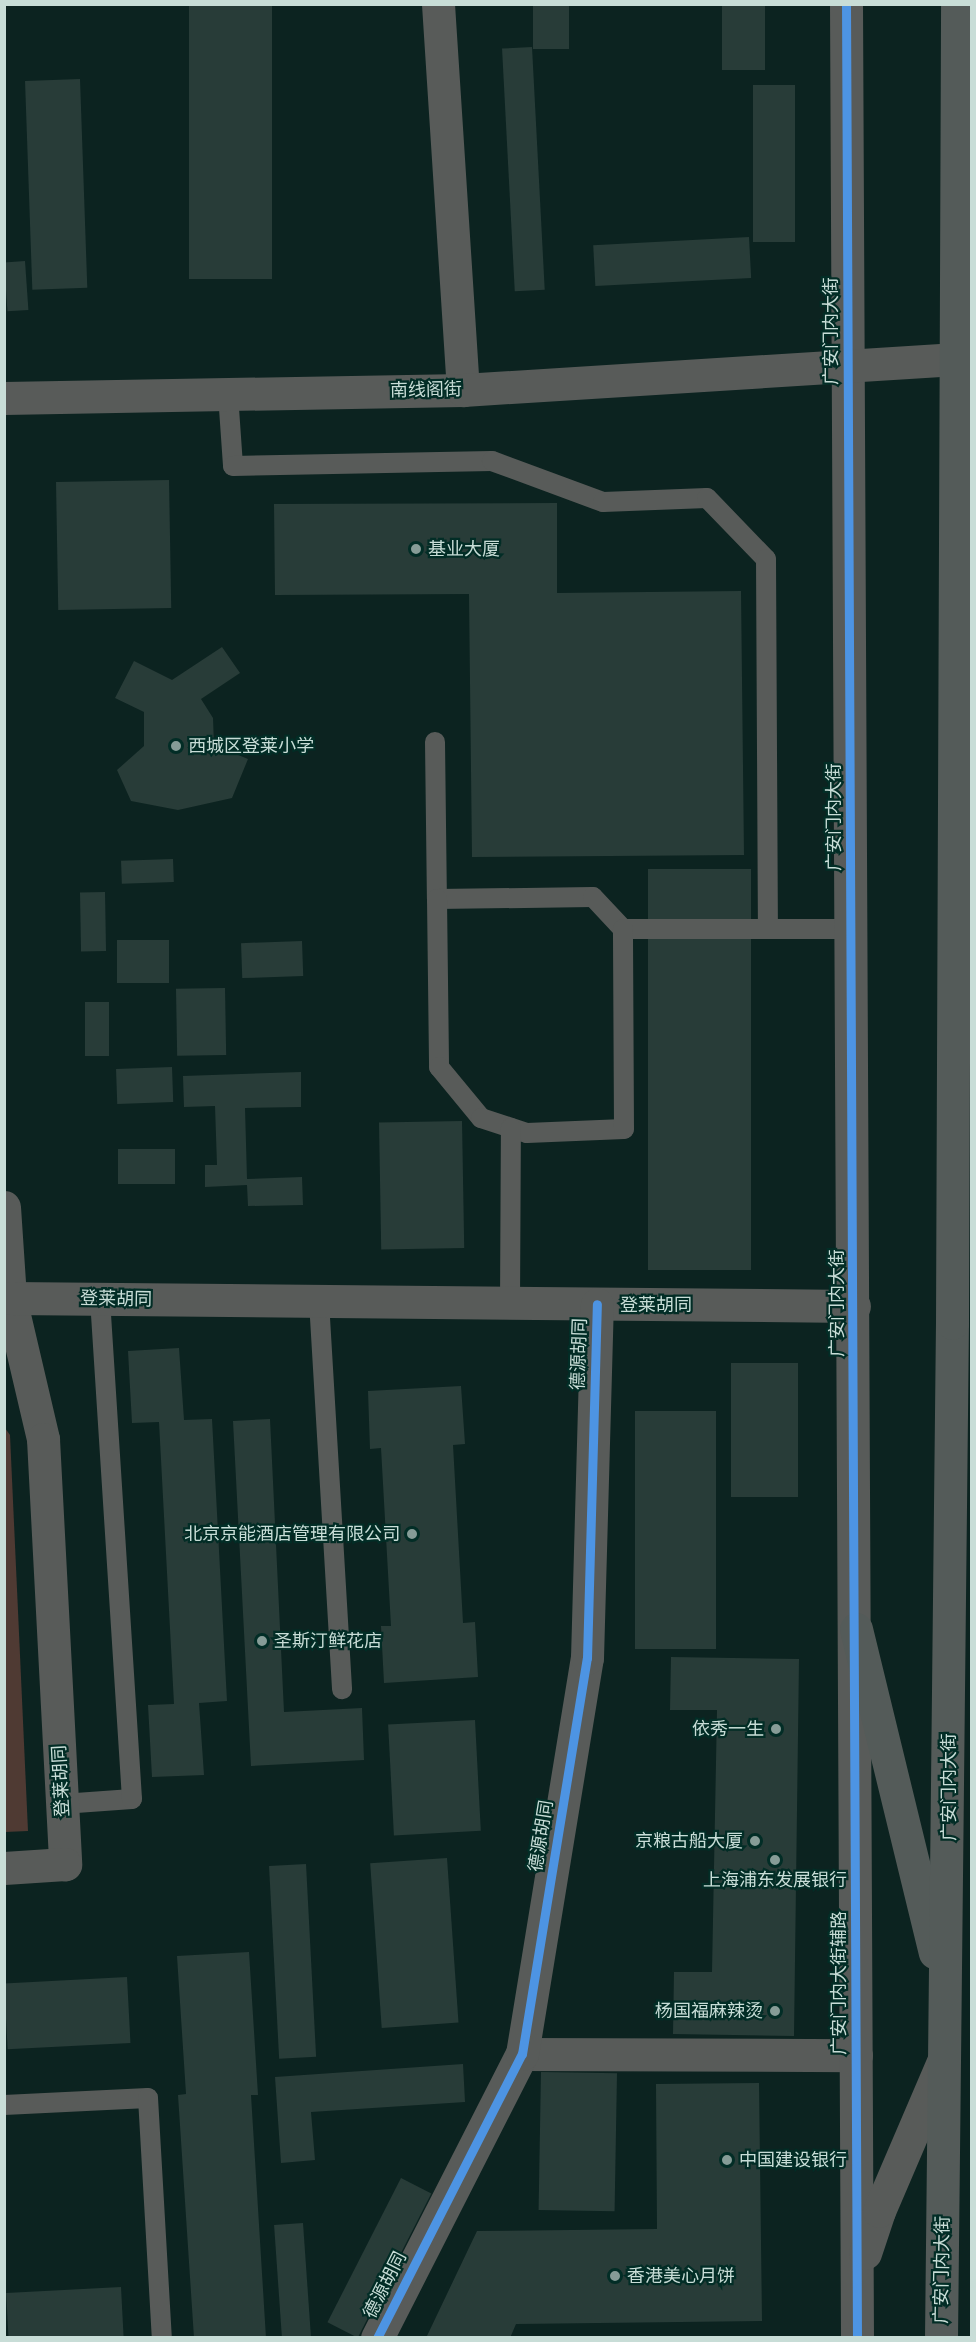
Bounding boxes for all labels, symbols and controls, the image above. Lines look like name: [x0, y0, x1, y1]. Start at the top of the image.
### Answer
street label: 广安门内大街: [820, 277, 842, 385]
street label: 南线阁街: [390, 379, 462, 401]
place label: 基业大厦: [428, 538, 500, 560]
marker: 基业大厦: [409, 542, 423, 556]
place label: 西城区登莱小学: [188, 735, 314, 757]
marker: 西城区登莱小学: [169, 739, 183, 753]
street label: 广安门内大街: [823, 763, 845, 871]
street label: 广安门内大街: [826, 1249, 848, 1357]
street label: 登莱胡同: [80, 1288, 152, 1310]
street label: 登莱胡同: [620, 1294, 692, 1316]
street label: 德源胡同: [567, 1318, 591, 1390]
place label: 北京京能酒店管理有限公司: [184, 1523, 400, 1545]
marker: 北京京能酒店管理有限公司: [405, 1527, 419, 1541]
place label: 圣斯汀鲜花店: [274, 1630, 382, 1652]
marker: 圣斯汀鲜花店: [255, 1634, 269, 1648]
place label: 依秀一生: [692, 1718, 764, 1740]
marker: 依秀一生: [769, 1722, 783, 1736]
street label: 广安门内大街: [938, 1733, 960, 1841]
street label: 登莱胡同: [48, 1744, 74, 1818]
street label: 德源胡同: [525, 1799, 557, 1873]
place label: 京粮古船大厦: [635, 1830, 743, 1852]
marker: 京粮古船大厦: [748, 1834, 762, 1848]
marker: 上海浦东发展银行: [768, 1853, 782, 1867]
place label: 上海浦东发展银行: [703, 1869, 847, 1891]
street label: 广安门内大街辅路: [828, 1911, 850, 2055]
place label: 杨国福麻辣烫: [655, 2000, 763, 2022]
marker: 杨国福麻辣烫: [768, 2004, 782, 2018]
place label: 中国建设银行: [739, 2149, 847, 2171]
marker: 中国建设银行: [720, 2153, 734, 2167]
street label: 广安门内大街: [930, 2216, 954, 2324]
street label: 德源胡同: [359, 2248, 411, 2322]
place label: 香港美心月饼: [627, 2265, 735, 2287]
marker: 香港美心月饼: [608, 2269, 622, 2283]

